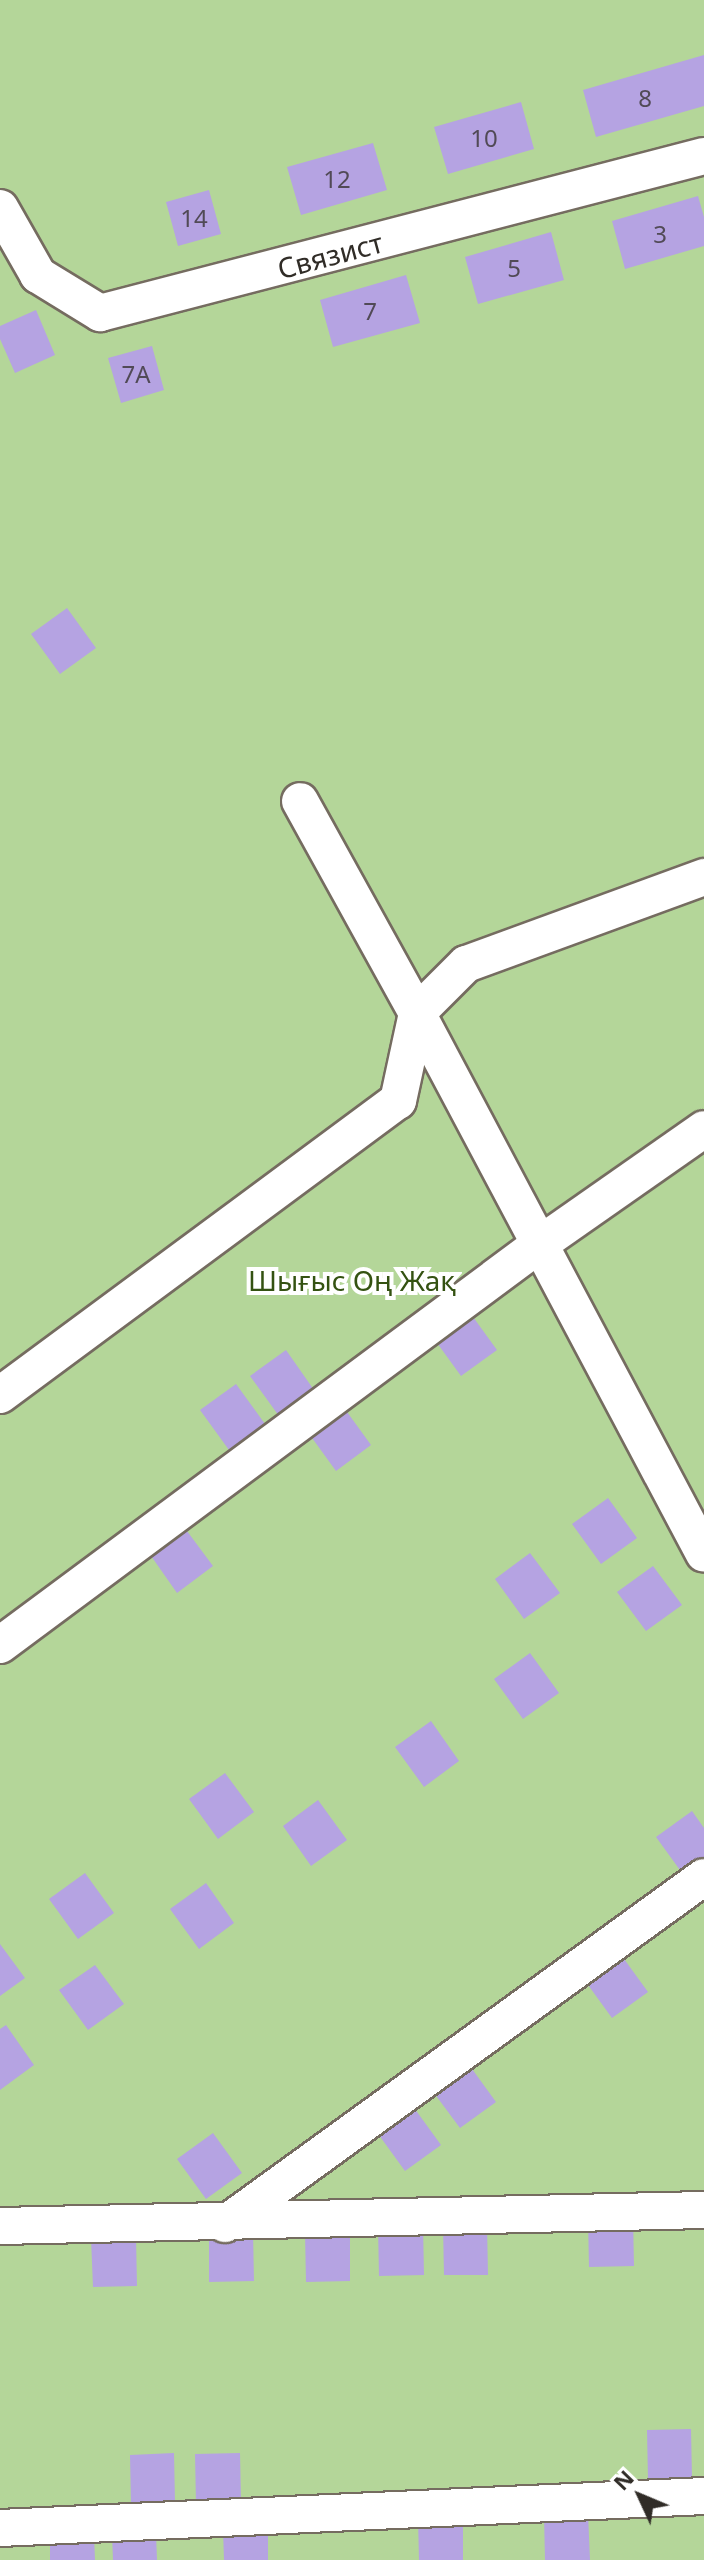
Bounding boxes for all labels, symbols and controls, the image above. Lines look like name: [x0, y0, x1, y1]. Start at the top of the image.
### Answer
house number: 8: [638, 84, 652, 112]
house number: 10: [470, 124, 498, 152]
house number: 12: [323, 165, 351, 193]
house number: 14: [180, 204, 208, 232]
house number: 3: [653, 220, 667, 248]
street label: Связист: [274, 225, 386, 285]
house number: 5: [507, 254, 521, 282]
house number: 7: [363, 297, 377, 325]
house number: 7А: [121, 360, 151, 388]
park label: Шығыс Оң Жақ: [248, 1263, 456, 1297]
north arrow: [600, 2456, 680, 2536]
text: N: [606, 2462, 640, 2496]

